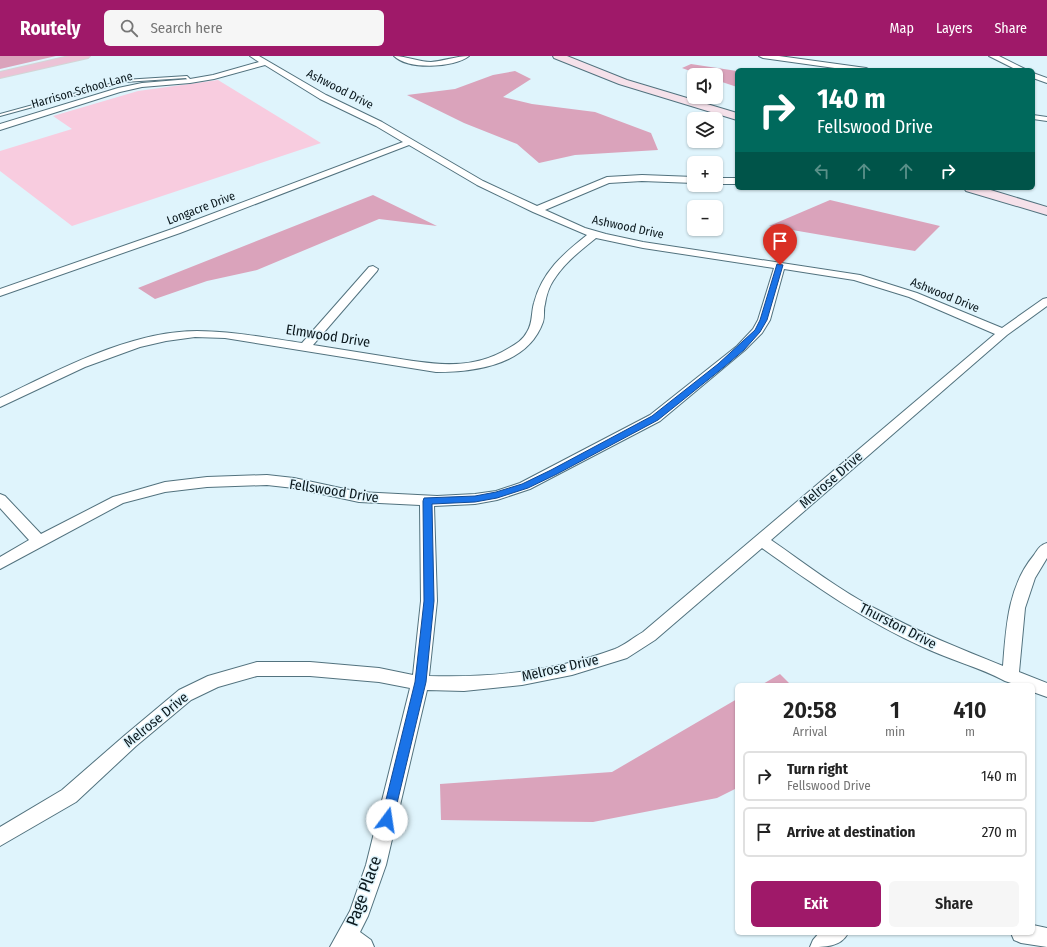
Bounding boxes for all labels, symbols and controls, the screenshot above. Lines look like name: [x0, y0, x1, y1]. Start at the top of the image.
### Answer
search box: [104, 10, 384, 46]
text: Routely: [20, 17, 80, 40]
icon: search: [118, 17, 140, 39]
text: Search here: [150, 19, 223, 37]
text: Map: [890, 20, 914, 37]
text: Layers: [936, 20, 972, 37]
text: Share: [994, 20, 1027, 37]
street label: Ashwood Drive: [304, 66, 376, 112]
map controls: [687, 68, 723, 236]
button: sound: [687, 68, 723, 104]
street label: Harrison School Lane: [30, 69, 134, 111]
text: 140 m: [817, 82, 886, 115]
icon: right: [751, 84, 803, 136]
button: layers: [687, 112, 723, 148]
text: Fellswood Drive: [817, 116, 933, 138]
button: +: [687, 156, 723, 192]
icon: left: [811, 160, 833, 182]
icon: ahead: [853, 160, 875, 182]
icon: ahead: [895, 160, 917, 182]
icon: right: [937, 160, 959, 182]
street label: Longacre Drive: [165, 189, 237, 227]
button: −: [687, 200, 723, 236]
street label: Ashwood Drive: [591, 213, 665, 241]
pin: [763, 224, 797, 265]
icon: arrive: [769, 230, 791, 252]
street label: Ashwood Drive: [909, 275, 981, 315]
street label: Elmwood Drive: [285, 321, 372, 351]
street label: Melrose Drive: [796, 448, 866, 512]
street label: Fellswood Drive: [288, 476, 380, 506]
street label: Thurston Drive: [857, 599, 939, 653]
street label: Melrose Drive: [520, 651, 600, 685]
street label: Melrose Drive: [120, 689, 192, 751]
text: 20:58: [783, 696, 837, 724]
text: 1: [890, 696, 900, 724]
text: 410: [953, 696, 987, 724]
text: Arrival: [793, 724, 827, 739]
text: min: [885, 724, 905, 739]
text: m: [965, 724, 975, 739]
text: Turn right: [787, 760, 848, 778]
icon: right: [753, 765, 775, 787]
text: 140 m: [981, 767, 1017, 785]
text: Fellswood Drive: [787, 778, 871, 793]
position arrow: [366, 799, 408, 841]
icon: arrive: [753, 821, 775, 843]
text: Arrive at destination: [787, 823, 915, 841]
text: 270 m: [982, 823, 1017, 841]
street label: Page Place: [342, 853, 386, 929]
button: Exit: [751, 881, 881, 927]
button: Share: [889, 881, 1019, 927]

